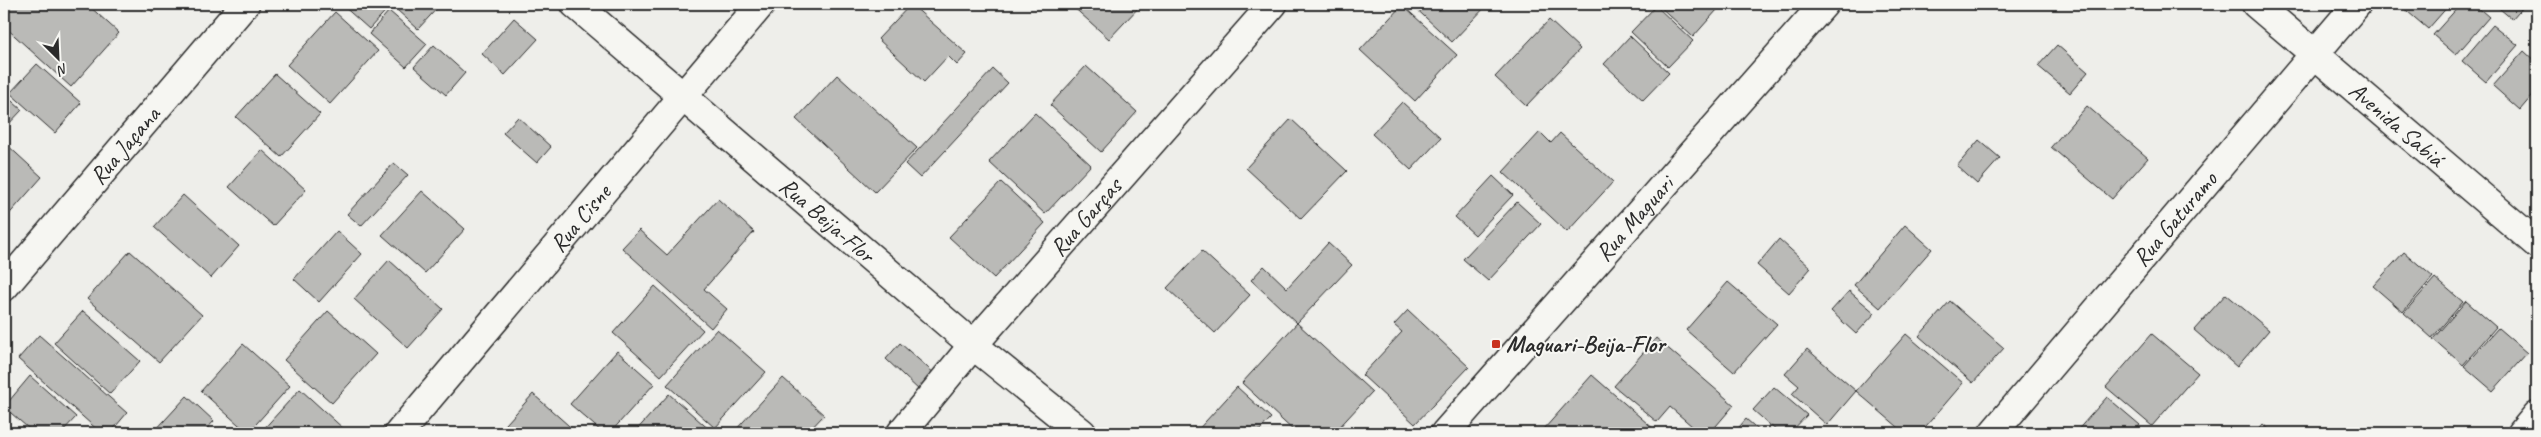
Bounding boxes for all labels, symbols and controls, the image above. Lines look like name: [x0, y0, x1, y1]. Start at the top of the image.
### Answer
north arrow: [32, 32, 82, 82]
text: N: [54, 60, 71, 80]
street label: Avenida Sabiá: [2343, 75, 2452, 175]
street label: Rua Jaçana: [83, 99, 167, 191]
street label: Rua Gaturamo: [2126, 164, 2225, 272]
street label: Rua Maguari: [1589, 167, 1682, 267]
street label: Rua Garças: [1043, 170, 1130, 262]
street label: Rua Beija-Flor: [773, 171, 883, 271]
street label: Rua Cisne: [543, 177, 619, 258]
place label: Maguari-Beija-Flor: [1506, 329, 1667, 359]
marker: Maguari-Beija-Flor: [1490, 338, 1502, 350]

